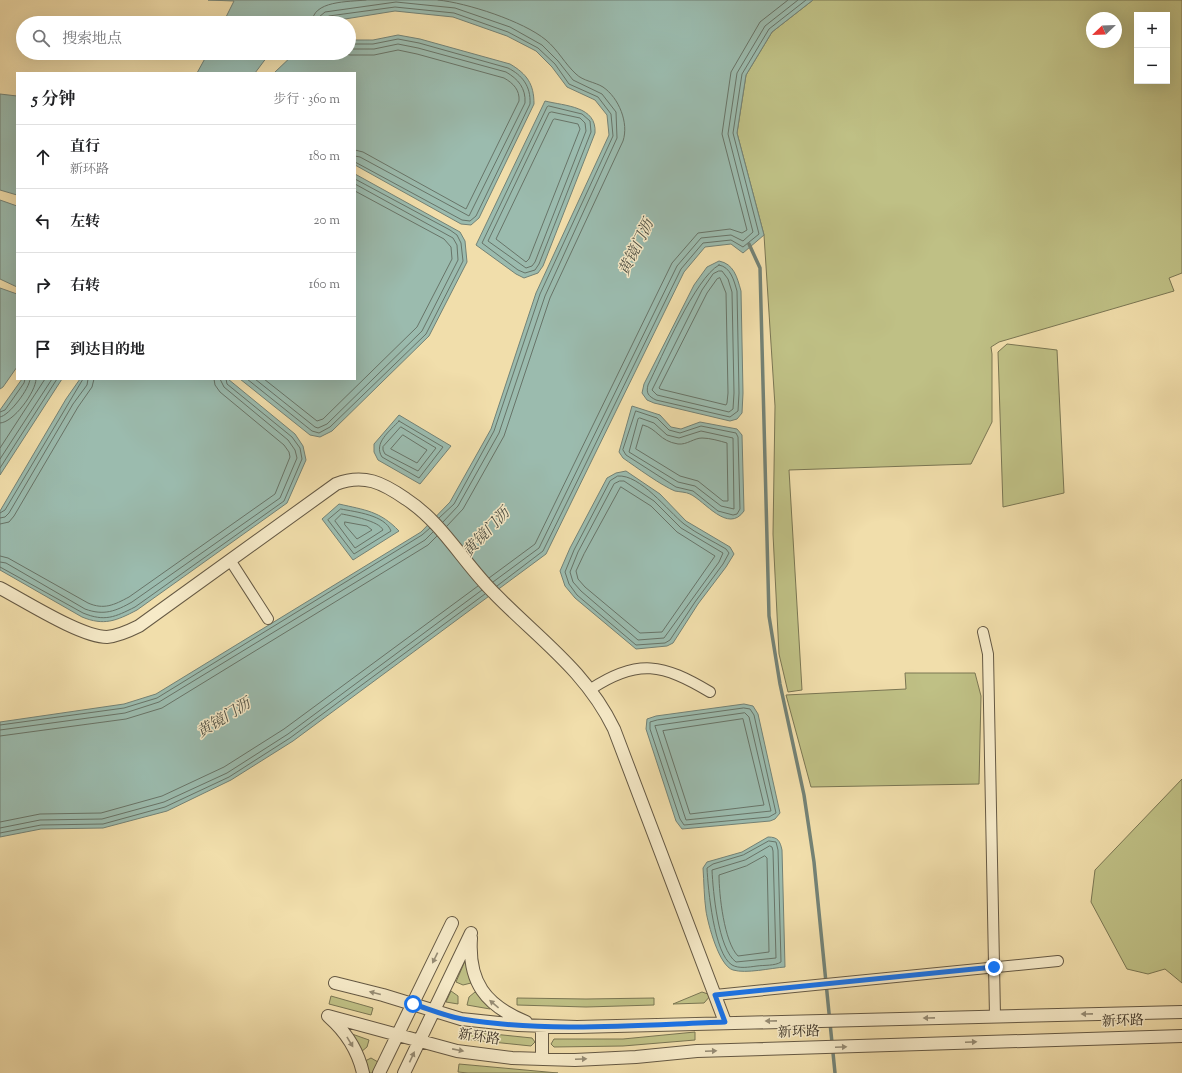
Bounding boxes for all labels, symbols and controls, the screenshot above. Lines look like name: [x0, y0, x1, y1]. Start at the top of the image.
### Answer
north arrow: [1086, 12, 1122, 48]
map controls: [1134, 12, 1170, 84]
button: +: [1134, 12, 1170, 48]
search box: [16, 16, 356, 60]
icon: search: [30, 27, 52, 49]
text: 搜索地点: [62, 29, 122, 50]
button: −: [1134, 48, 1170, 84]
text: 5 分钟: [32, 88, 75, 112]
text: 步行 · 360 m: [273, 91, 340, 109]
text: 直行: [70, 137, 100, 158]
icon: ahead: [32, 146, 54, 168]
text: 180 m: [309, 148, 340, 166]
text: 新环路: [70, 161, 109, 179]
icon: left: [32, 210, 54, 232]
text: 左转: [70, 212, 100, 233]
text: 20 m: [314, 212, 340, 230]
water label: 黄镜门沥: [614, 214, 661, 280]
icon: right: [32, 274, 54, 296]
text: 右转: [70, 276, 100, 297]
text: 160 m: [309, 276, 340, 294]
icon: arrive: [32, 338, 54, 360]
text: 到达目的地: [70, 340, 145, 361]
water label: 黄镜门沥: [459, 502, 517, 562]
water label: 黄镜门沥: [193, 693, 258, 744]
one-way arrow: [432, 952, 438, 963]
route end: [985, 958, 1003, 976]
one-way arrow: [369, 990, 381, 996]
route start: [404, 995, 422, 1013]
one-way arrow: [489, 1000, 500, 1009]
one-way arrow: [1080, 1011, 1093, 1017]
street label: 新环路: [1102, 1011, 1144, 1033]
one-way arrow: [923, 1014, 935, 1021]
one-way arrow: [764, 1018, 777, 1024]
street label: 新环路: [778, 1022, 820, 1044]
street label: 新环路: [457, 1025, 501, 1051]
one-way arrow: [346, 1036, 353, 1048]
one-way arrow: [965, 1039, 977, 1046]
one-way arrow: [835, 1043, 847, 1050]
one-way arrow: [451, 1048, 464, 1054]
one-way arrow: [705, 1048, 718, 1054]
one-way arrow: [409, 1051, 415, 1063]
one-way arrow: [575, 1056, 587, 1063]

